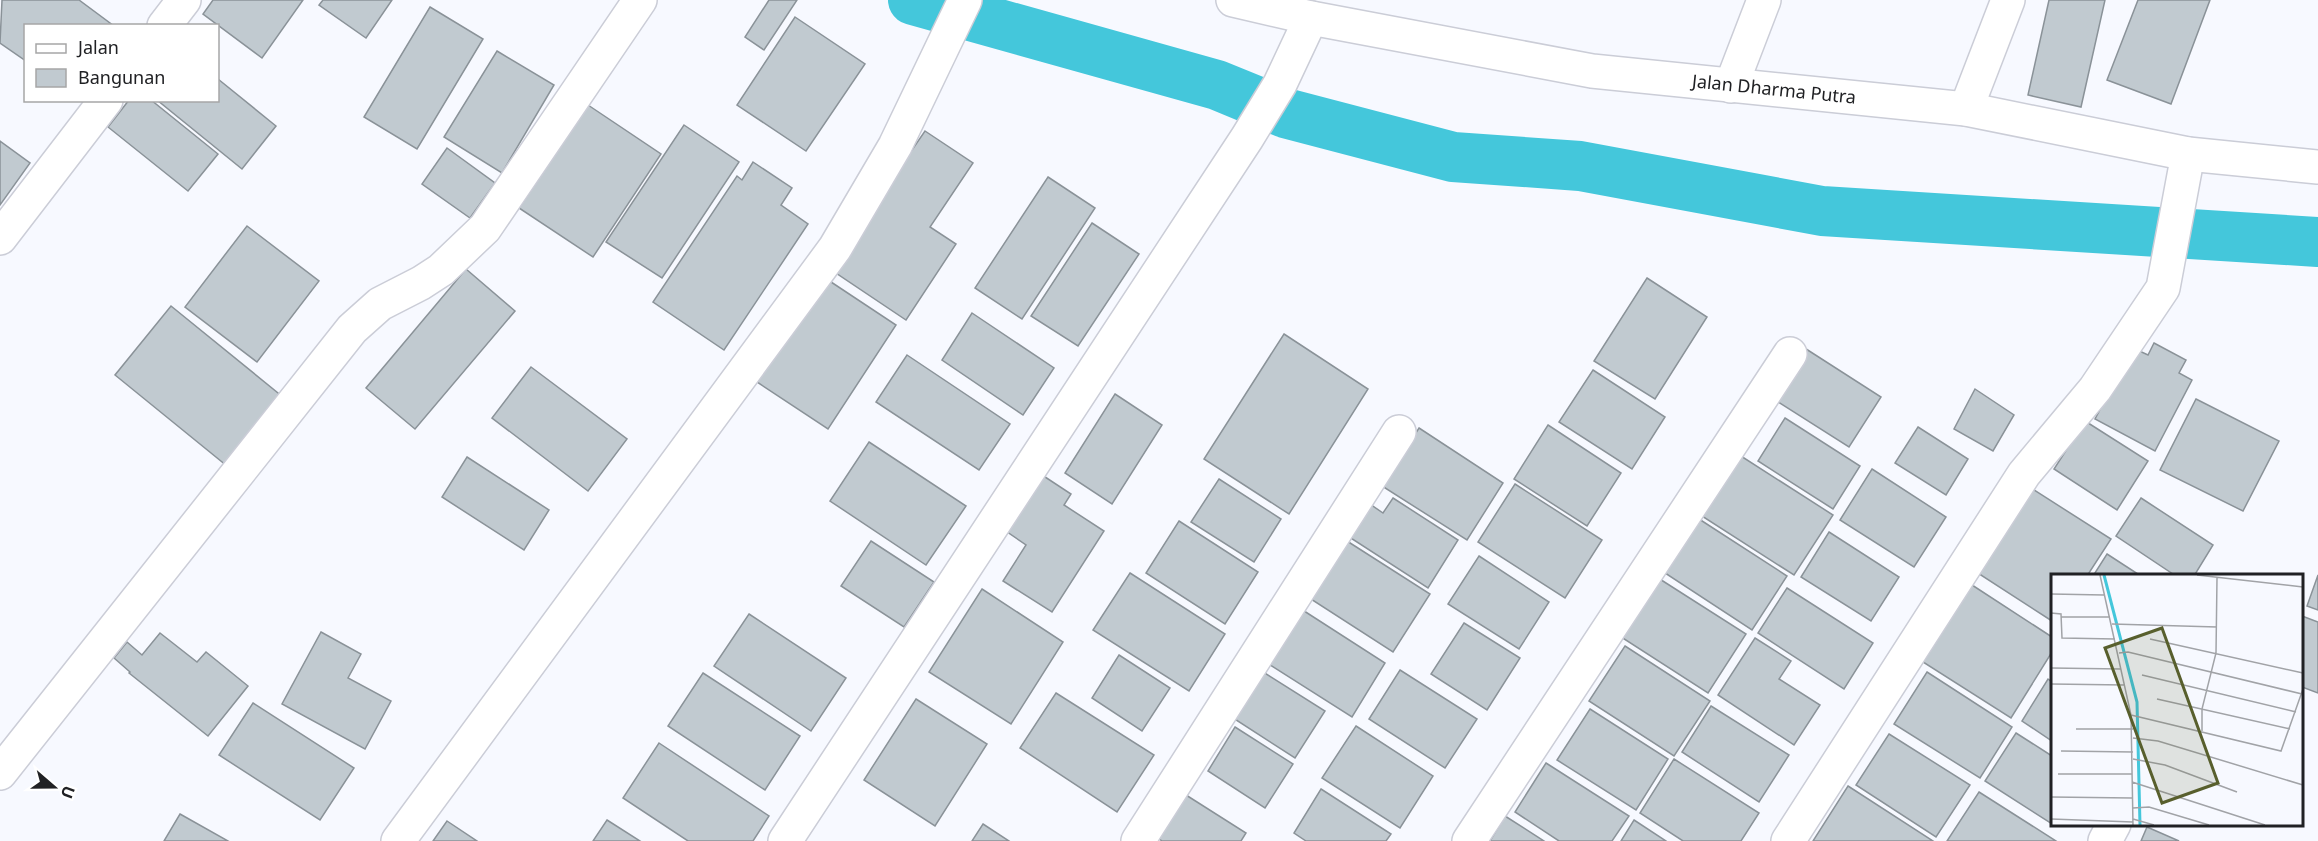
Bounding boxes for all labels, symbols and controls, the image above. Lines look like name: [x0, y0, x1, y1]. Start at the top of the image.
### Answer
legend: [24, 24, 219, 102]
text: Jalan: [76, 35, 119, 59]
text: Bangunan: [78, 65, 165, 89]
street label: Jalan Dharma Putra: [1689, 68, 1857, 109]
inset map: [2051, 574, 2303, 826]
north arrow: [24, 757, 84, 817]
text: U: [56, 783, 81, 802]

